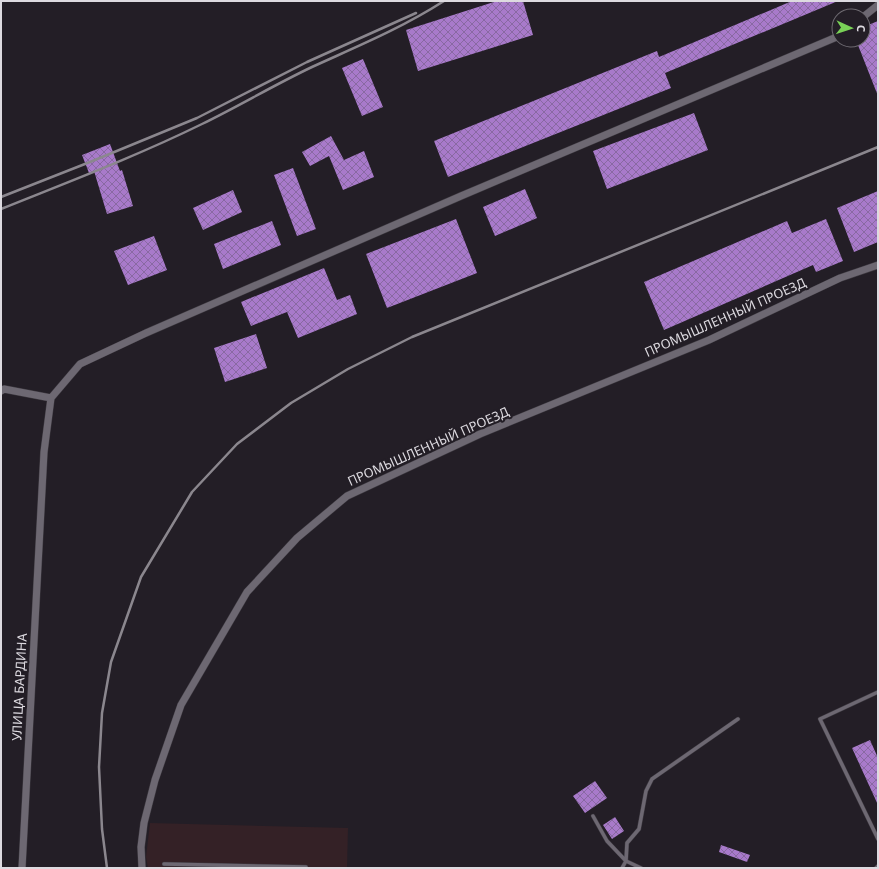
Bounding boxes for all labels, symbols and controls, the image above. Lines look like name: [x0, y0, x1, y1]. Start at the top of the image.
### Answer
north arrow: [831, 8, 871, 48]
text: С: [854, 25, 869, 32]
street label: ПРОМЫШЛЕННЫЙ ПРОЕЗД: [641, 273, 809, 361]
street label: ПРОМЫШЛЕННЫЙ ПРОЕЗД: [344, 402, 512, 490]
street label: УЛИЦА БАРДИНА: [7, 632, 31, 741]

